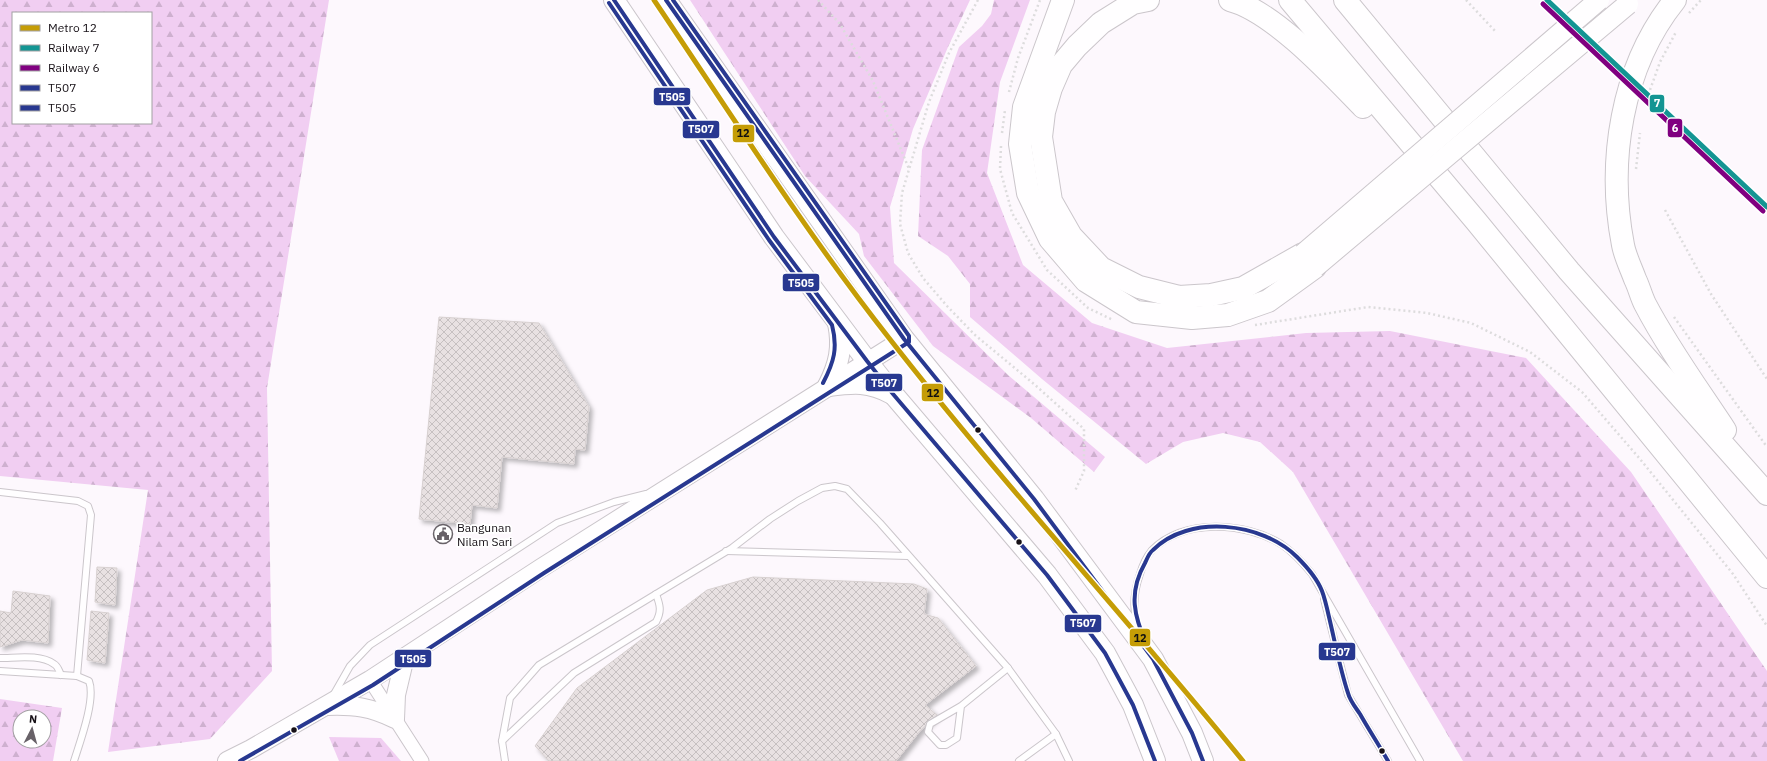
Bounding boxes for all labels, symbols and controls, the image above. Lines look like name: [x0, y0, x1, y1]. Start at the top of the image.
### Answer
legend: [12, 12, 152, 124]
text: Metro 12: [48, 20, 97, 35]
text: Railway 7: [48, 40, 100, 55]
text: Railway 6: [48, 60, 100, 75]
text: T507: [48, 80, 76, 95]
line badge: T505: [653, 87, 691, 106]
text: T505: [659, 90, 686, 104]
line badge: 7: [1649, 94, 1665, 113]
text: 7: [1654, 96, 1661, 110]
text: T505: [48, 100, 76, 115]
line badge: 6: [1667, 118, 1683, 138]
line badge: T507: [682, 120, 720, 139]
text: 6: [1672, 121, 1679, 135]
text: T507: [688, 122, 715, 136]
line badge: 12: [732, 124, 755, 143]
text: 12: [736, 126, 750, 140]
line badge: T505: [782, 273, 820, 292]
text: T505: [788, 276, 815, 290]
line badge: T507: [865, 373, 903, 392]
text: T507: [871, 376, 898, 390]
line badge: 12: [921, 383, 944, 402]
text: 12: [926, 386, 940, 400]
unlabelled marker: [973, 425, 983, 435]
place label: Bangunan Nilam Sari: [457, 520, 512, 549]
public building icon: Bangunan Nilam Sari: [432, 523, 454, 545]
unlabelled marker: [1014, 537, 1024, 547]
line badge: T507: [1064, 614, 1102, 633]
text: T507: [1070, 616, 1097, 630]
line badge: 12: [1129, 628, 1151, 647]
text: 12: [1133, 631, 1147, 645]
line badge: T507: [1318, 642, 1356, 661]
text: T507: [1324, 645, 1351, 659]
line badge: T505: [394, 649, 432, 668]
text: T505: [400, 652, 427, 666]
north arrow: [12, 709, 52, 749]
text: N: [28, 712, 38, 726]
unlabelled marker: [289, 725, 299, 735]
unlabelled marker: [1377, 746, 1387, 756]

